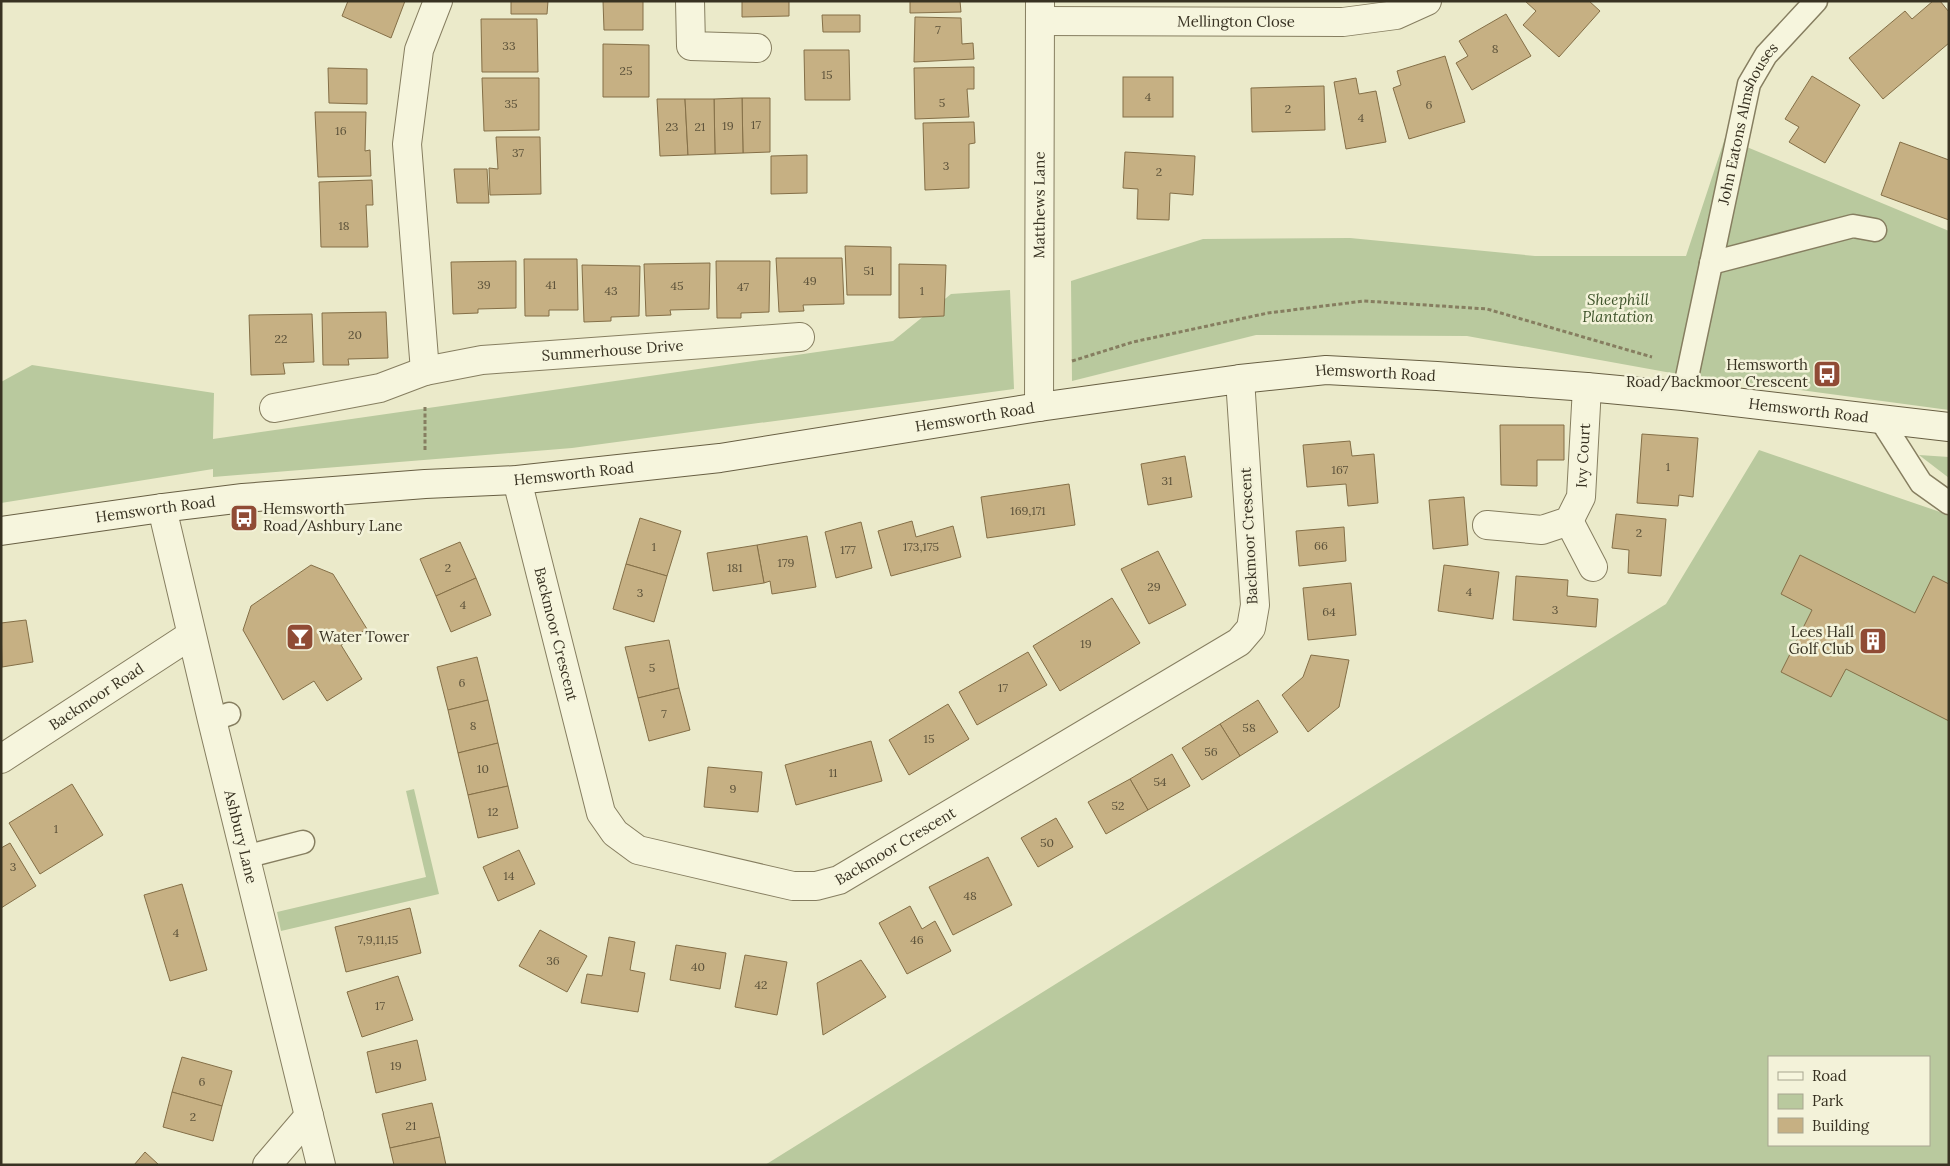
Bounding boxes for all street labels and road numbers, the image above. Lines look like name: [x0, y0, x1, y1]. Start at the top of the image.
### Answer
street label: Mellington Close: [1177, 11, 1295, 31]
street label: John Eatons Almshouses: [1714, 38, 1782, 207]
street label: Matthews Lane: [1029, 151, 1049, 259]
street label: Summerhouse Drive: [541, 335, 684, 365]
street label: Hemsworth Road: [1314, 360, 1436, 385]
street label: Hemsworth Road: [1748, 394, 1870, 427]
street label: Hemsworth Road: [914, 398, 1036, 436]
street label: Ivy Court: [1572, 422, 1594, 488]
street label: Hemsworth Road: [513, 457, 635, 489]
street label: Backmoor Crescent: [1235, 467, 1262, 605]
street label: Hemsworth Road: [94, 491, 216, 526]
street label: Backmoor Crescent: [530, 565, 582, 703]
street label: Backmoor Road: [45, 658, 147, 734]
street label: Ashbury Lane: [220, 787, 262, 885]
street label: Backmoor Crescent: [831, 803, 959, 889]

